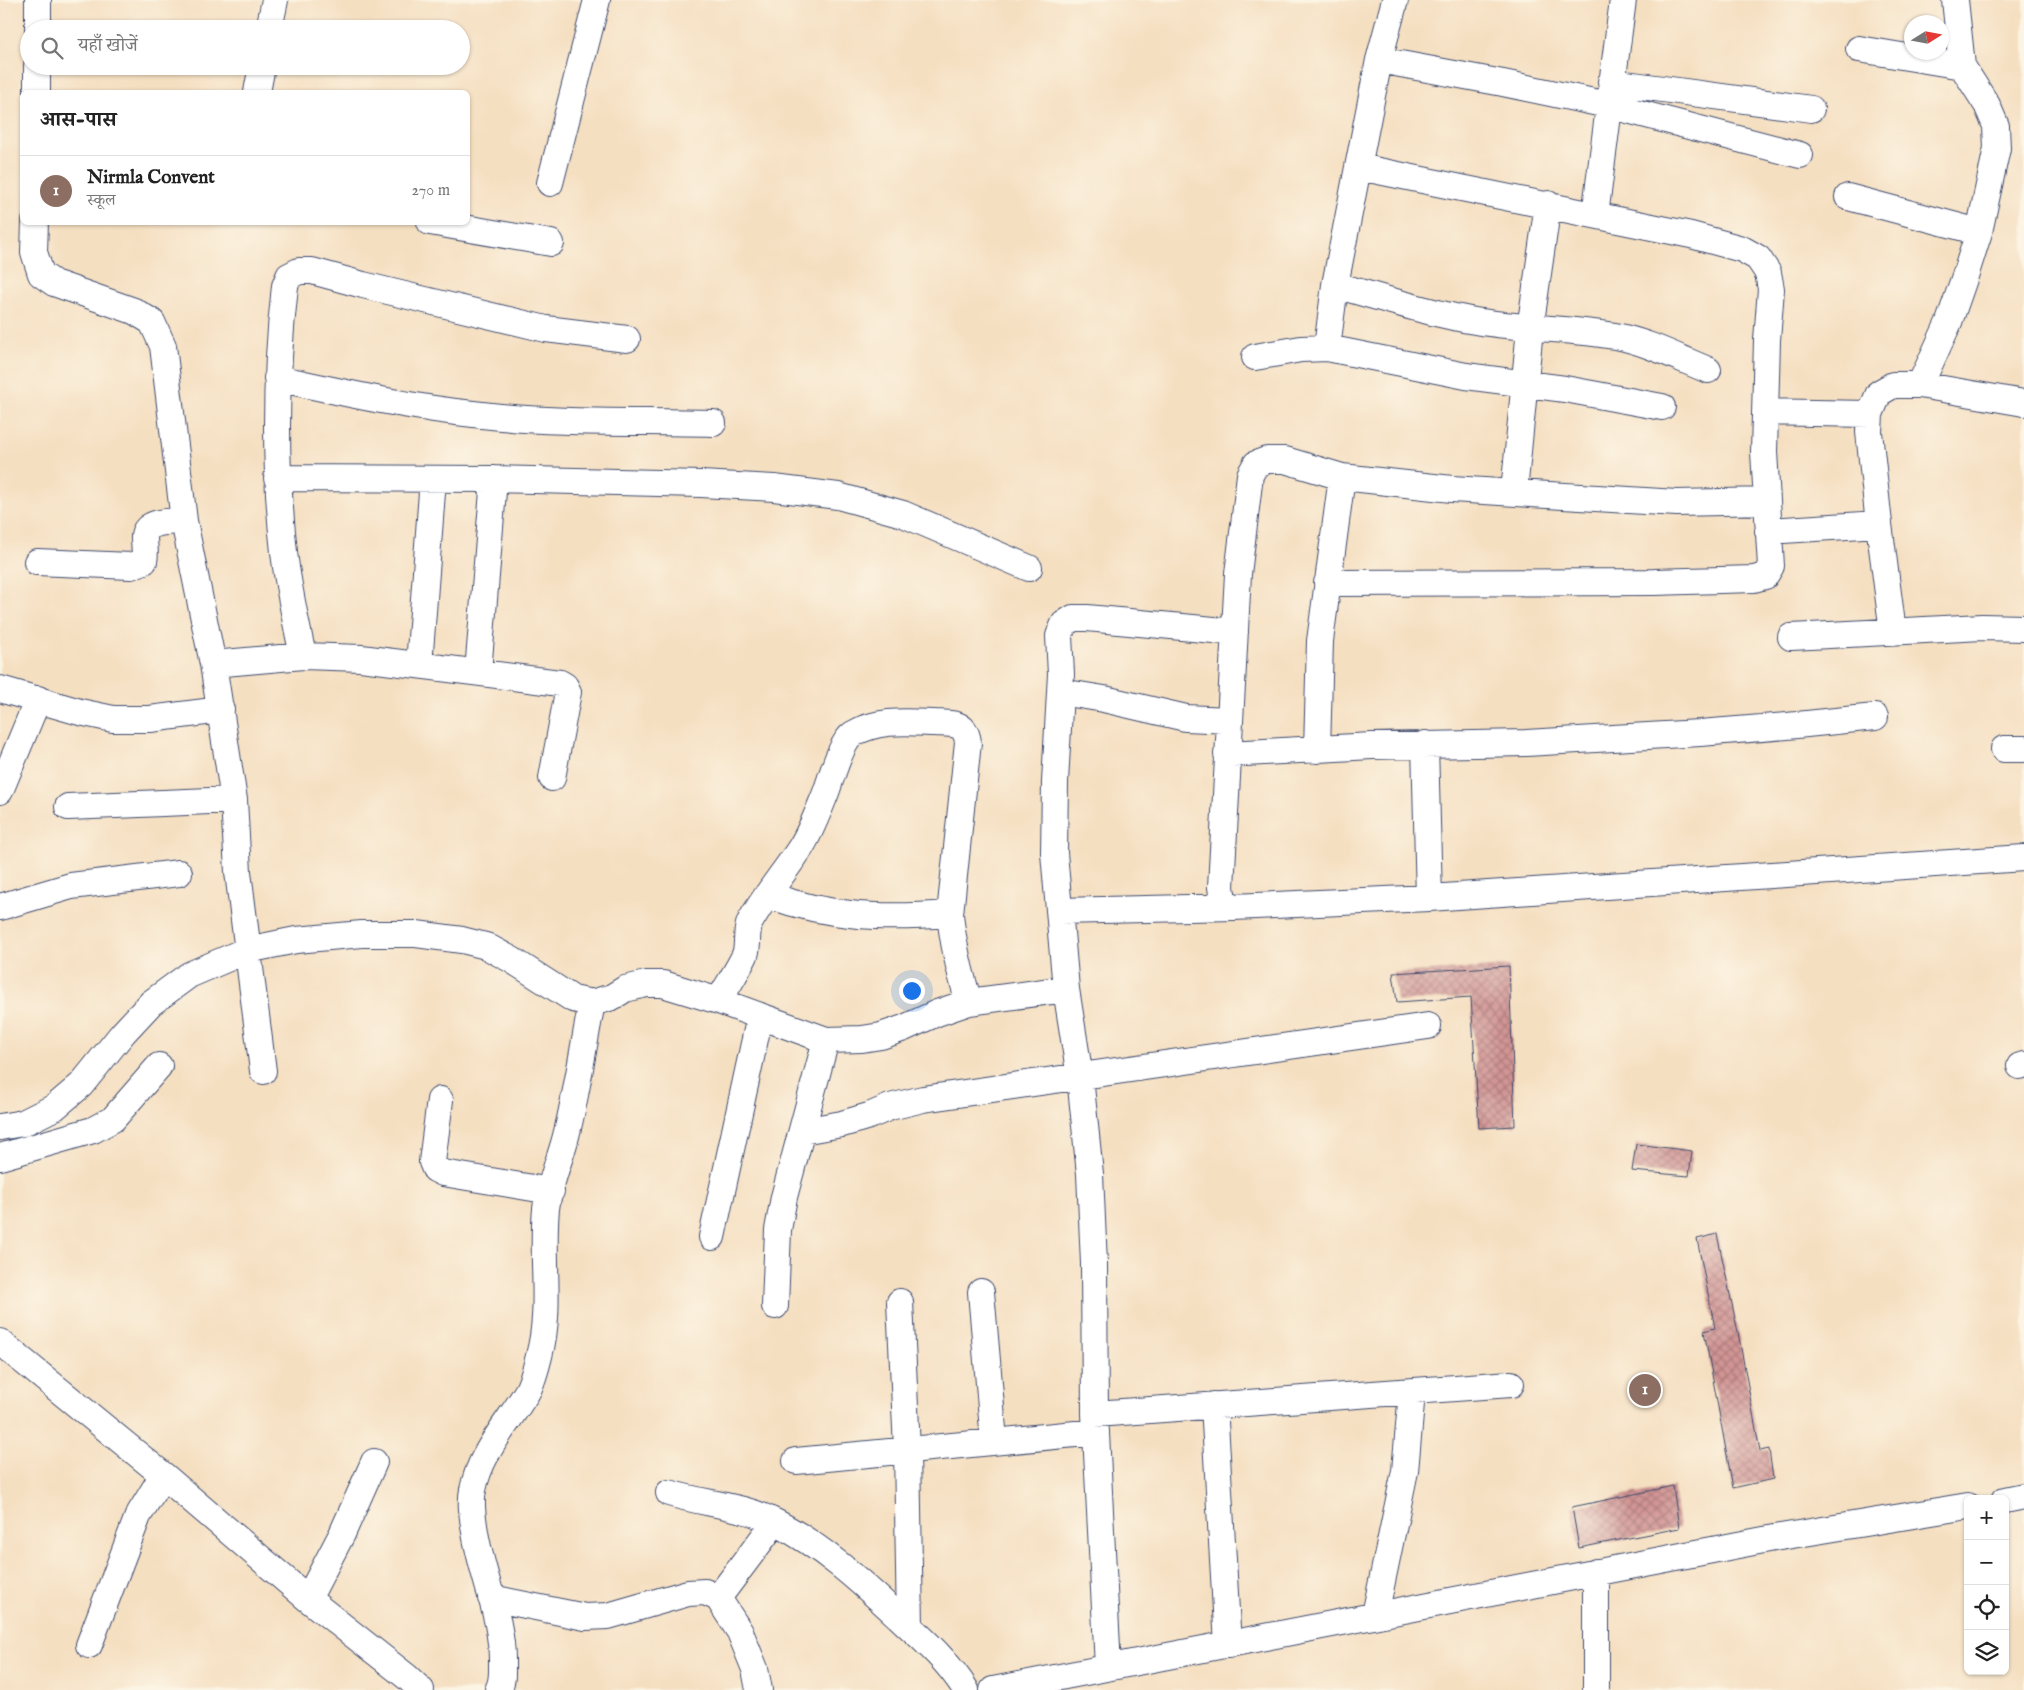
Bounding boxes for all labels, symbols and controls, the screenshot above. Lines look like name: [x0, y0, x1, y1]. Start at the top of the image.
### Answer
north arrow: [1904, 15, 1949, 60]
search box: [20, 20, 470, 75]
icon: search: [38, 34, 66, 62]
text: यहाँ खोजें: [78, 34, 138, 58]
text: आस-पास: [40, 107, 117, 134]
text: Nirmla Convent: [87, 166, 215, 190]
text: 1: [53, 181, 59, 201]
text: 270 m: [411, 181, 450, 201]
text: स्कूल: [87, 191, 116, 211]
your location: [899, 978, 925, 1004]
pin: 1: [1629, 1371, 1661, 1409]
map controls: [1964, 1495, 2009, 1675]
button: +: [1964, 1495, 2009, 1540]
button: −: [1964, 1540, 2009, 1585]
button: locate: [1964, 1585, 2009, 1630]
button: layers: [1964, 1630, 2009, 1675]

